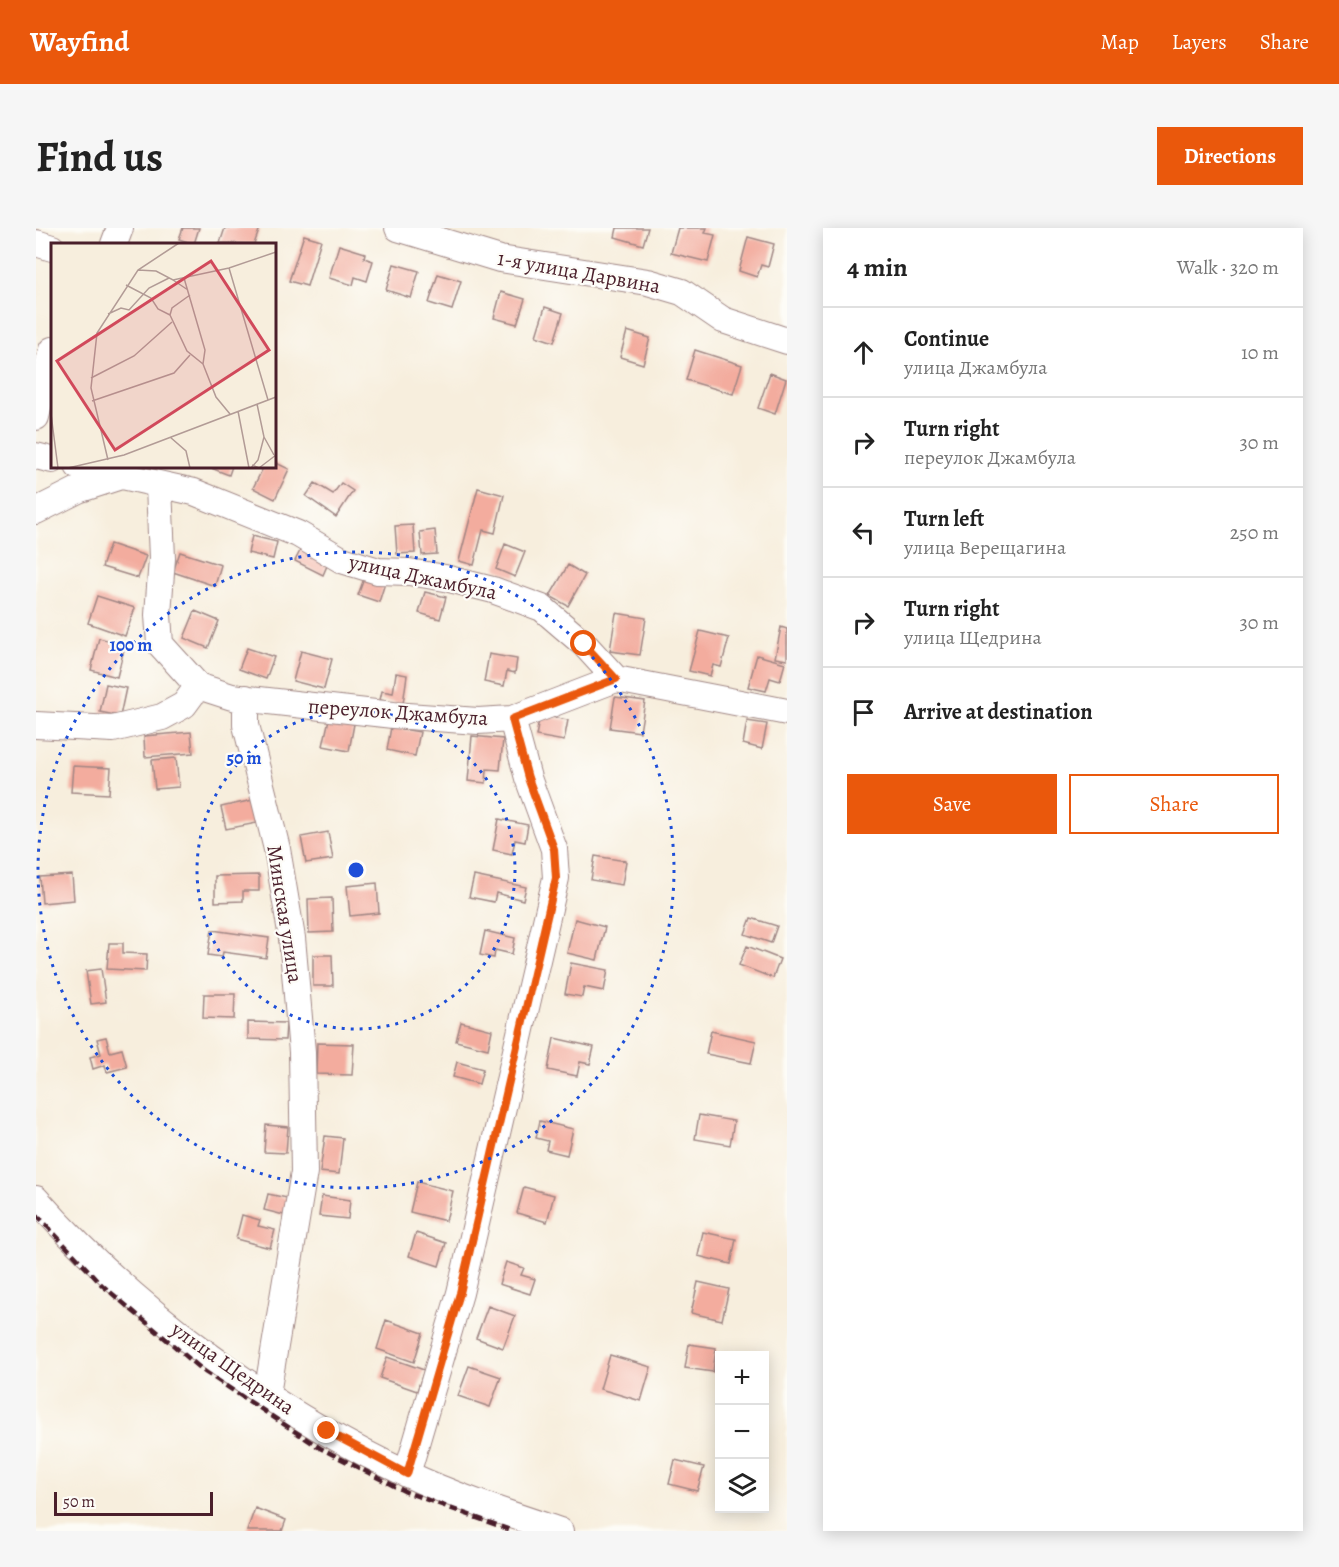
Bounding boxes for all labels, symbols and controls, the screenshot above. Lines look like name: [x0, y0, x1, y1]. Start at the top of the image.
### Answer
text: Wayfind: [30, 23, 129, 61]
text: Map: [1100, 28, 1139, 56]
text: Layers: [1172, 28, 1227, 56]
text: Share: [1260, 28, 1309, 56]
button: Directions: [1157, 127, 1303, 185]
text: Find us: [36, 128, 163, 185]
inset map: [51, 243, 276, 468]
street label: 1-я улица Дарвина: [495, 244, 663, 300]
text: 4 min: [847, 250, 908, 285]
text: Walk · 320 m: [1177, 254, 1279, 281]
text: Continue: [904, 324, 989, 354]
icon: ahead: [847, 336, 880, 369]
text: 10 m: [1241, 339, 1279, 366]
text: улица Джамбула: [904, 354, 1047, 381]
text: Turn right: [904, 414, 1000, 444]
icon: right: [847, 426, 880, 459]
text: 30 m: [1239, 429, 1279, 456]
text: переулок Джамбула: [904, 444, 1076, 471]
text: Turn left: [904, 504, 984, 534]
icon: left: [847, 516, 880, 549]
text: 250 m: [1230, 519, 1279, 546]
text: улица Верещагина: [904, 534, 1066, 561]
street label: улица Джамбула: [345, 547, 500, 606]
text: Turn right: [904, 594, 1000, 624]
icon: right: [847, 606, 880, 639]
text: 30 m: [1239, 609, 1279, 636]
text: улица Щедрина: [904, 624, 1042, 651]
route start: [570, 630, 596, 656]
text: 100 m: [110, 633, 152, 657]
street label: переулок Джамбула: [307, 692, 489, 732]
icon: arrive: [847, 696, 880, 729]
text: Arrive at destination: [904, 697, 1093, 727]
text: 50 m: [227, 746, 261, 770]
button: Save: [847, 774, 1057, 834]
button: Share: [1069, 774, 1279, 834]
street label: Минская улица: [260, 843, 310, 985]
centre of rings: [346, 860, 366, 880]
street label: улица Щедрина: [165, 1314, 301, 1421]
map controls: [715, 1351, 769, 1513]
button: +: [715, 1351, 769, 1405]
button: −: [715, 1405, 769, 1459]
route end: [313, 1417, 339, 1443]
button: layers: [715, 1459, 769, 1513]
scale bar: [54, 1489, 213, 1516]
text: 50 m: [63, 1491, 95, 1513]

